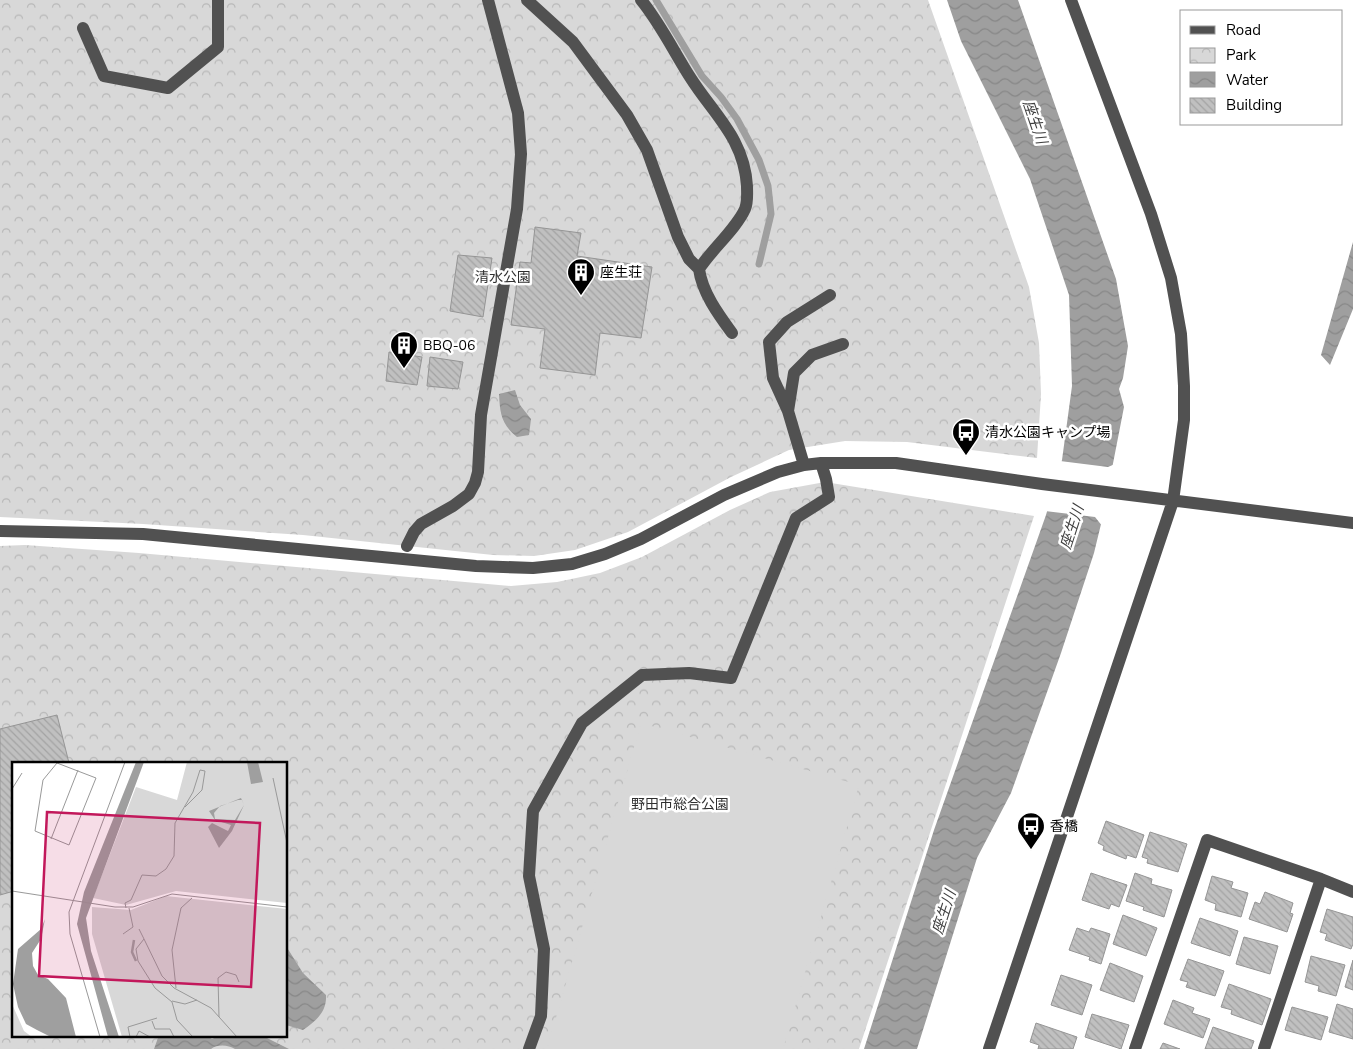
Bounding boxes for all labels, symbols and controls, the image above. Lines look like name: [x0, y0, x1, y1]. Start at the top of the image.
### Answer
legend: [1180, 10, 1343, 125]
text: Road: [1226, 20, 1261, 40]
text: Park: [1226, 45, 1256, 65]
text: Water: [1226, 70, 1269, 90]
text: Building: [1226, 95, 1282, 115]
water label: 座生川: [1018, 97, 1052, 148]
building icon: 座生荘: [566, 257, 596, 296]
place label: 座生荘: [600, 263, 642, 282]
park label: 清水公園: [475, 268, 531, 287]
building icon: BBQ-06: [389, 330, 419, 369]
place label: BBQ-06: [423, 336, 475, 355]
bus stop icon: 清水公園キャンプ場: [951, 417, 981, 456]
place label: 清水公園キャンプ場: [985, 423, 1111, 442]
water label: 座生川: [1056, 501, 1089, 551]
inset map: [12, 762, 288, 1036]
park label: 野田市総合公園: [631, 795, 729, 814]
bus stop icon: 香橋: [1016, 811, 1046, 850]
place label: 香橋: [1050, 817, 1078, 836]
water label: 座生川: [928, 886, 961, 936]

